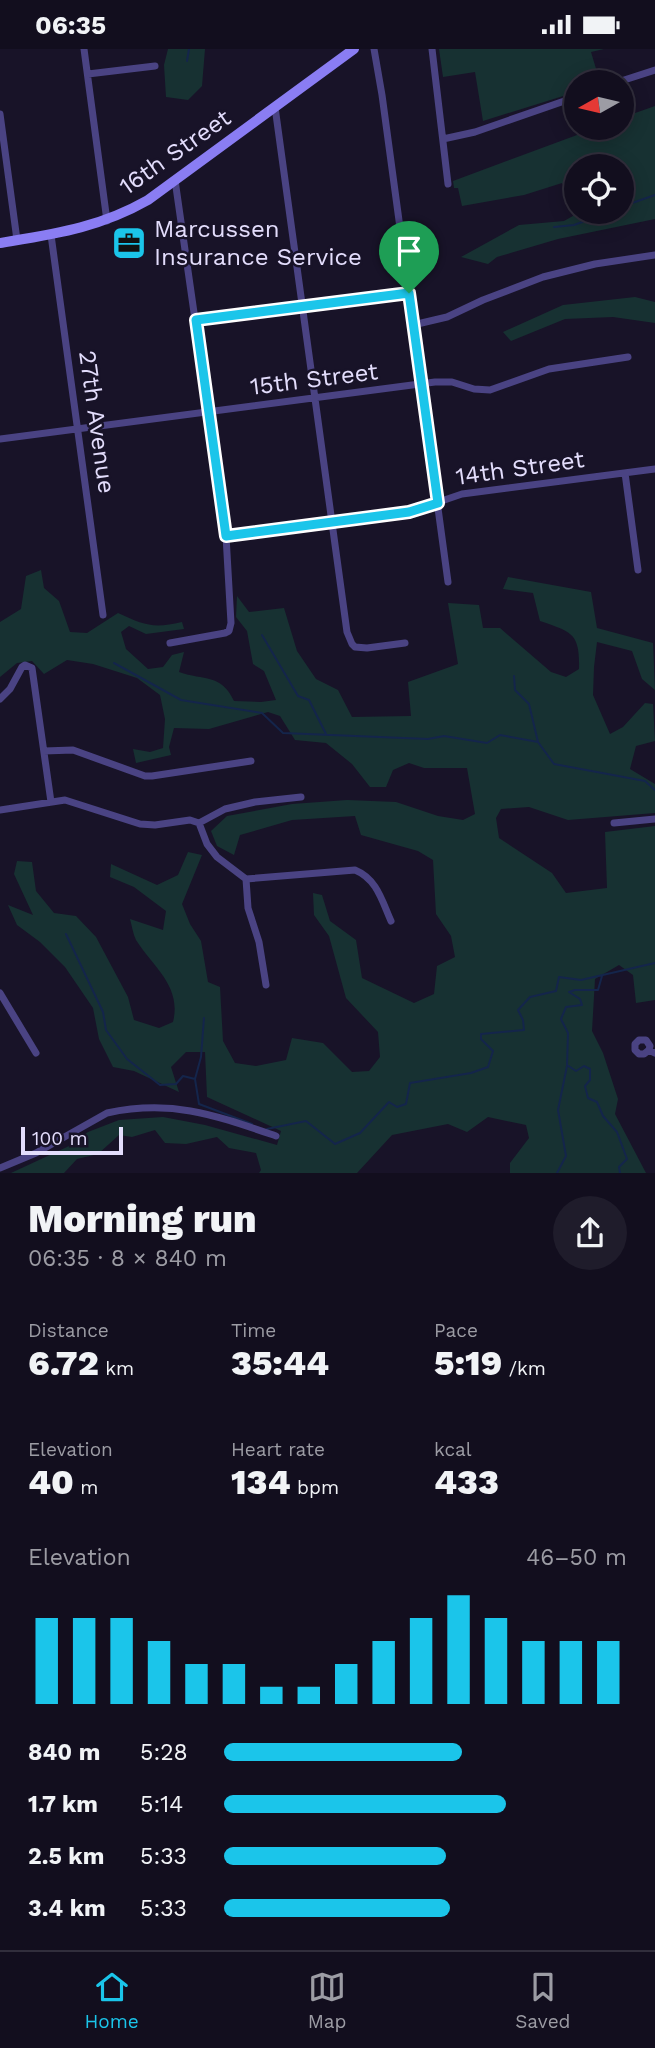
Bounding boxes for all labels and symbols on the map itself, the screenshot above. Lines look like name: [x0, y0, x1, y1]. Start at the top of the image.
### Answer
north arrow: [564, 70, 634, 140]
street label: 16th Street: [114, 103, 236, 201]
place label: Marcussen Insurance Service: [154, 215, 362, 271]
pin: [379, 221, 439, 293]
office icon: Marcussen Insurance Service: [110, 224, 148, 262]
street label: 27th Avenue: [73, 349, 121, 495]
street label: 15th Street: [248, 357, 380, 401]
street label: 14th Street: [454, 445, 586, 491]
scale bar: [21, 1124, 122, 1156]

